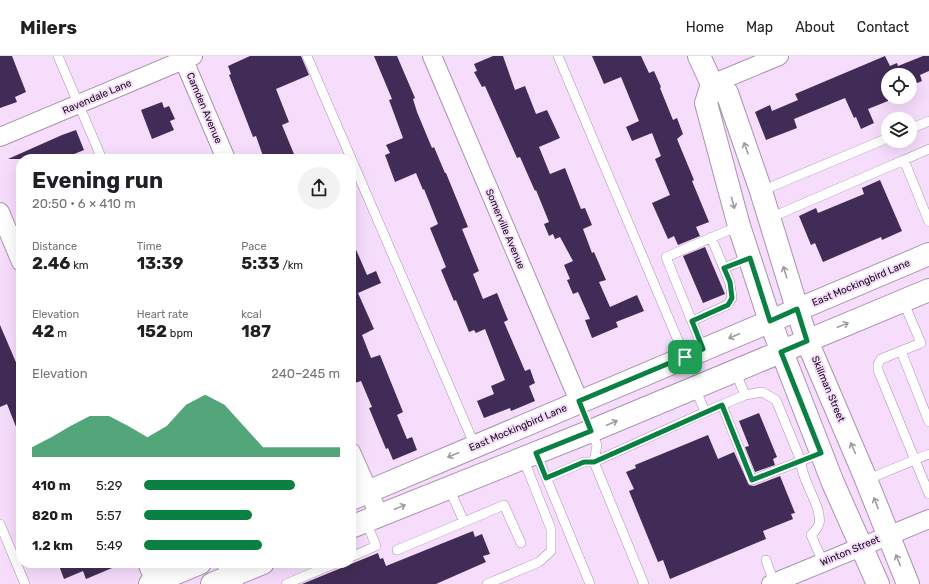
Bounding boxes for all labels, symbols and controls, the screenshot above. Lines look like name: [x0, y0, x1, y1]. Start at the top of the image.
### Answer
text: Milers: [20, 16, 77, 39]
text: Home: [686, 19, 724, 36]
text: Map: [746, 19, 773, 36]
text: About: [795, 19, 835, 36]
text: Contact: [857, 19, 909, 36]
map controls: [881, 68, 917, 148]
button: locate: [881, 68, 917, 104]
street label: Camden Avenue: [184, 71, 225, 146]
street label: Ravendale Lane: [61, 77, 134, 117]
button: layers: [881, 112, 917, 148]
one-way arrow: [742, 142, 749, 155]
text: Evening run: [32, 167, 163, 194]
button: share: [298, 167, 340, 209]
street label: Somerville Avenue: [483, 187, 527, 271]
text: 20:50 · 6 × 410 m: [32, 196, 136, 211]
one-way arrow: [730, 196, 737, 209]
text: Distance: [32, 240, 77, 253]
text: Time: [137, 240, 162, 253]
text: Pace: [241, 240, 267, 253]
text: 2.46: [32, 253, 70, 273]
text: 13:39: [137, 253, 183, 273]
text: 5:33: [241, 253, 280, 273]
street label: East Mockingbird Lane: [810, 257, 912, 309]
text: km: [70, 259, 89, 272]
text: /km: [280, 259, 303, 272]
one-way arrow: [781, 265, 788, 278]
text: Elevation: [32, 308, 79, 321]
text: Heart rate: [137, 308, 189, 321]
text: kcal: [241, 308, 262, 321]
text: 42: [32, 321, 55, 341]
text: 152: [137, 321, 167, 341]
text: 187: [241, 321, 271, 341]
one-way arrow: [837, 321, 849, 329]
text: m: [55, 327, 67, 340]
text: bpm: [167, 327, 193, 340]
one-way arrow: [728, 333, 740, 340]
pin: [668, 340, 702, 374]
icon: arrive: [674, 346, 696, 368]
street label: Skillman Street: [809, 354, 847, 424]
text: Elevation: [32, 366, 88, 381]
text: 240–245 m: [271, 366, 340, 381]
street label: East Mockingbird Lane: [467, 402, 569, 454]
one-way arrow: [605, 418, 617, 426]
one-way arrow: [849, 443, 857, 455]
one-way arrow: [448, 452, 460, 460]
text: 410 m: [32, 478, 71, 493]
text: 5:29: [96, 478, 122, 493]
one-way arrow: [871, 498, 879, 510]
one-way arrow: [394, 502, 406, 510]
text: 820 m: [32, 508, 73, 523]
text: 5:57: [96, 508, 121, 523]
street label: Winton Street: [818, 533, 882, 569]
text: 1.2 km: [32, 538, 73, 553]
text: 5:49: [96, 538, 123, 553]
one-way arrow: [894, 554, 901, 566]

